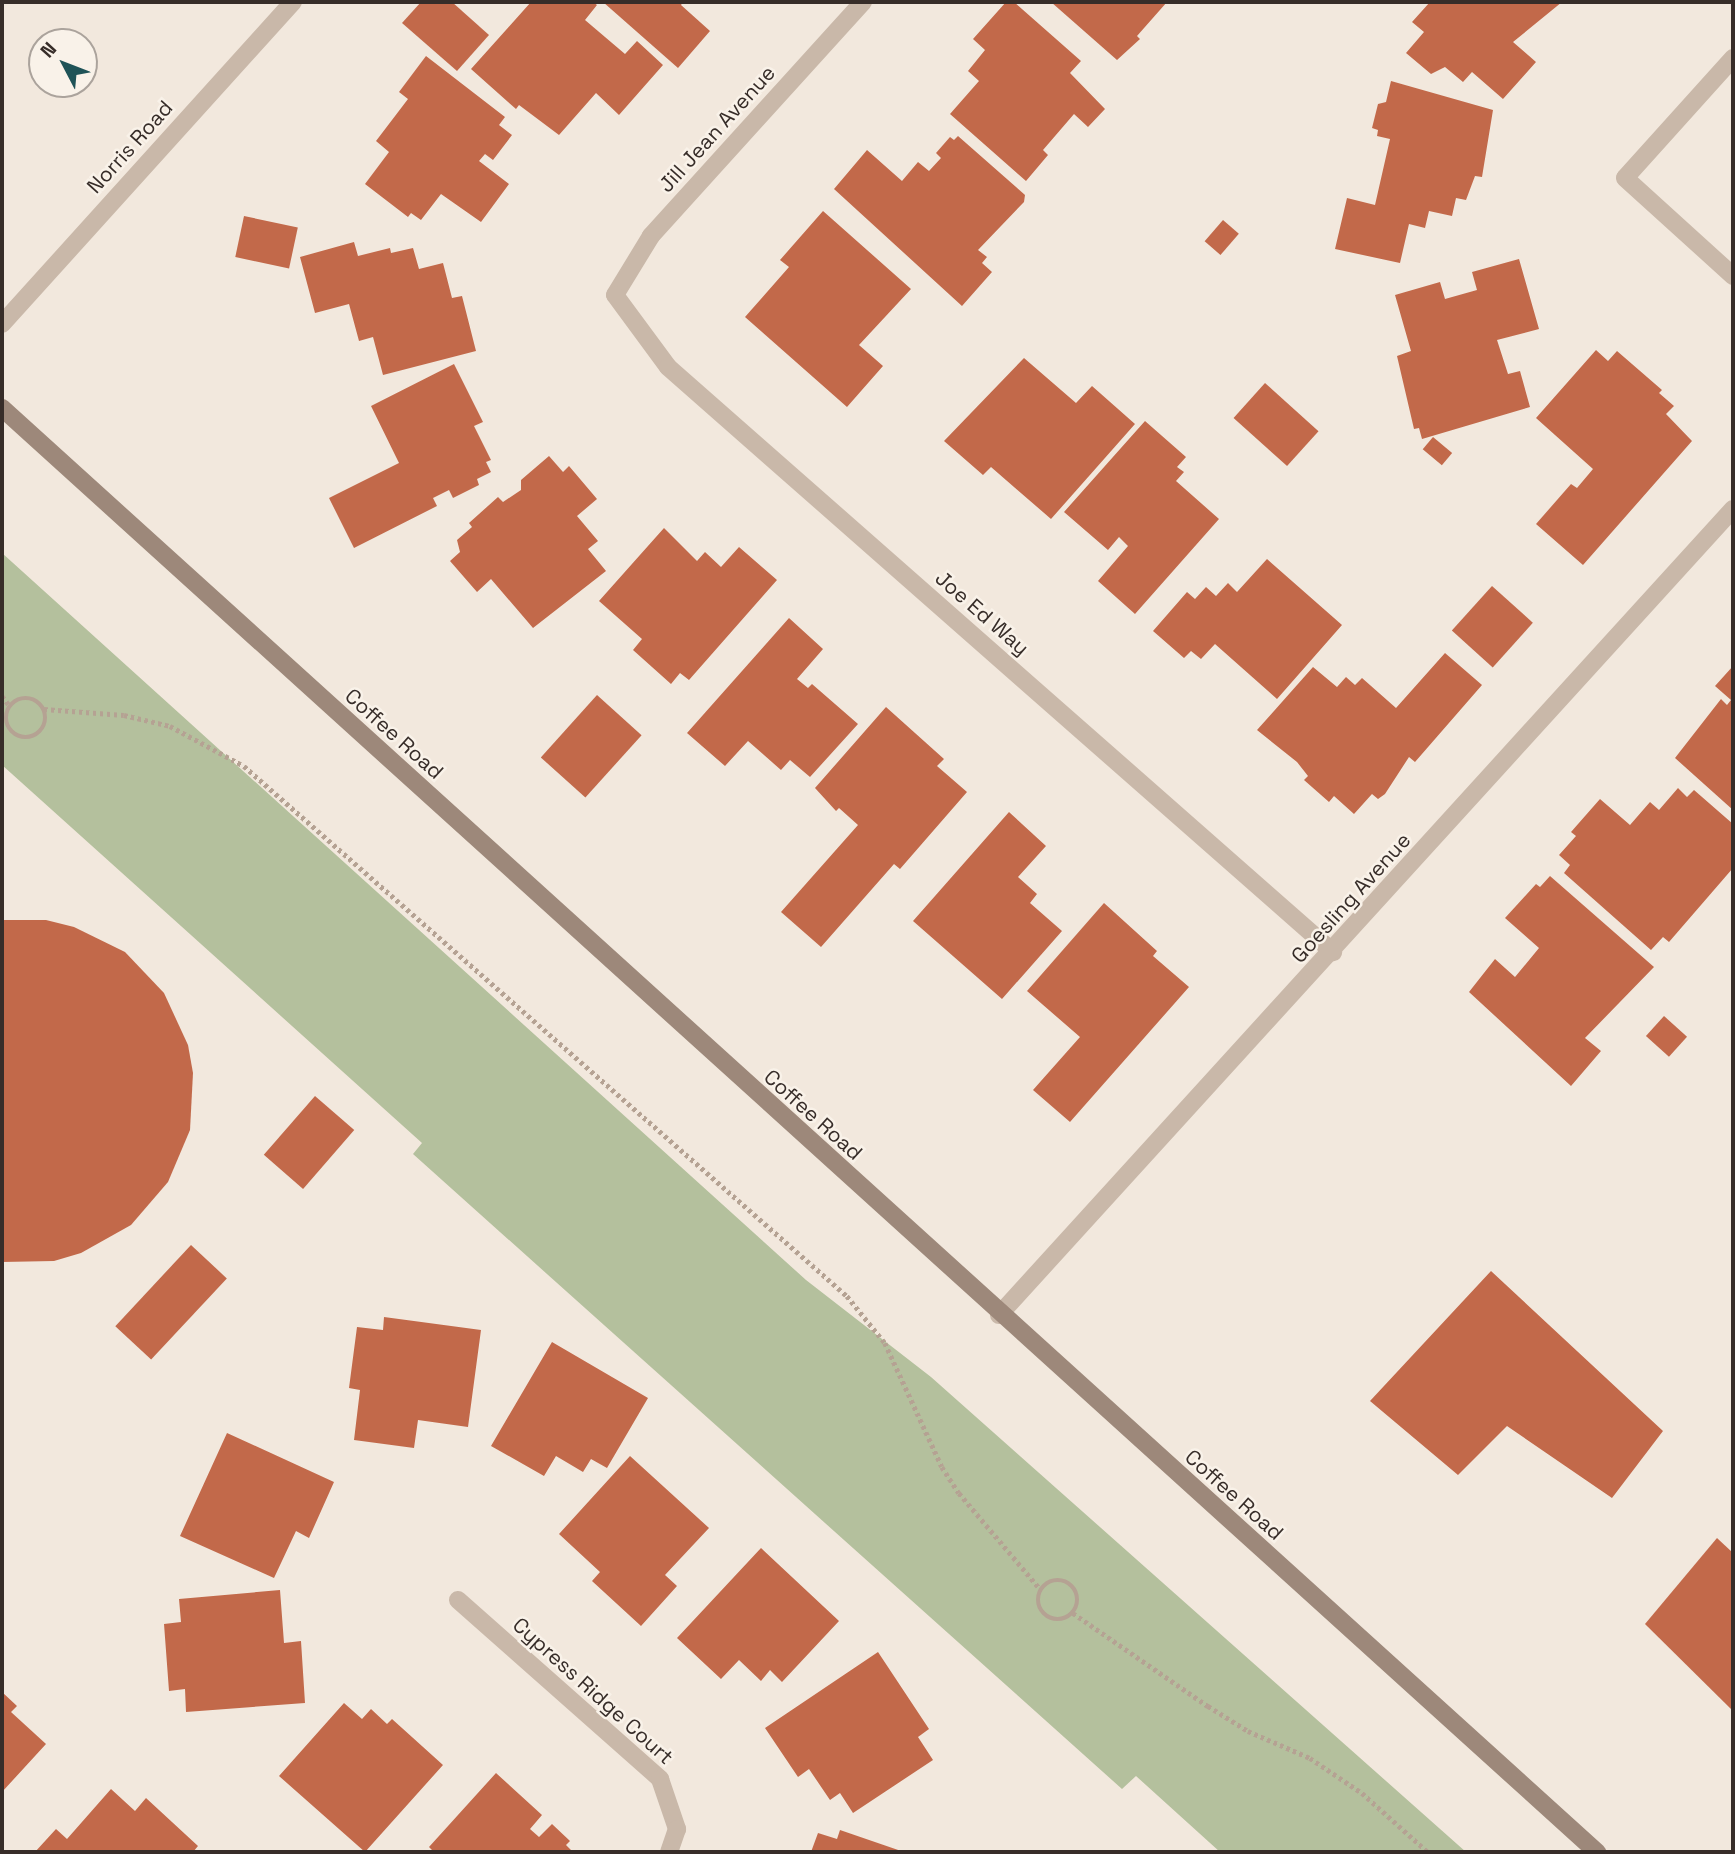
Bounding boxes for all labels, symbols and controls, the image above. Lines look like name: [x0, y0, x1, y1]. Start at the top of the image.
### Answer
north arrow: [28, 28, 98, 98]
text: N: [35, 37, 62, 63]
street label: Jill Jean Avenue: [653, 60, 781, 198]
street label: Norris Road: [82, 96, 178, 198]
street label: Joe Ed Way: [930, 565, 1034, 661]
street label: Coffee Road: [340, 683, 448, 785]
street label: Goesling Avenue: [1286, 828, 1416, 968]
street label: Coffee Road: [759, 1064, 867, 1166]
street label: Coffee Road: [1180, 1444, 1288, 1546]
street label: Cypress Ridge Court: [507, 1612, 679, 1770]

